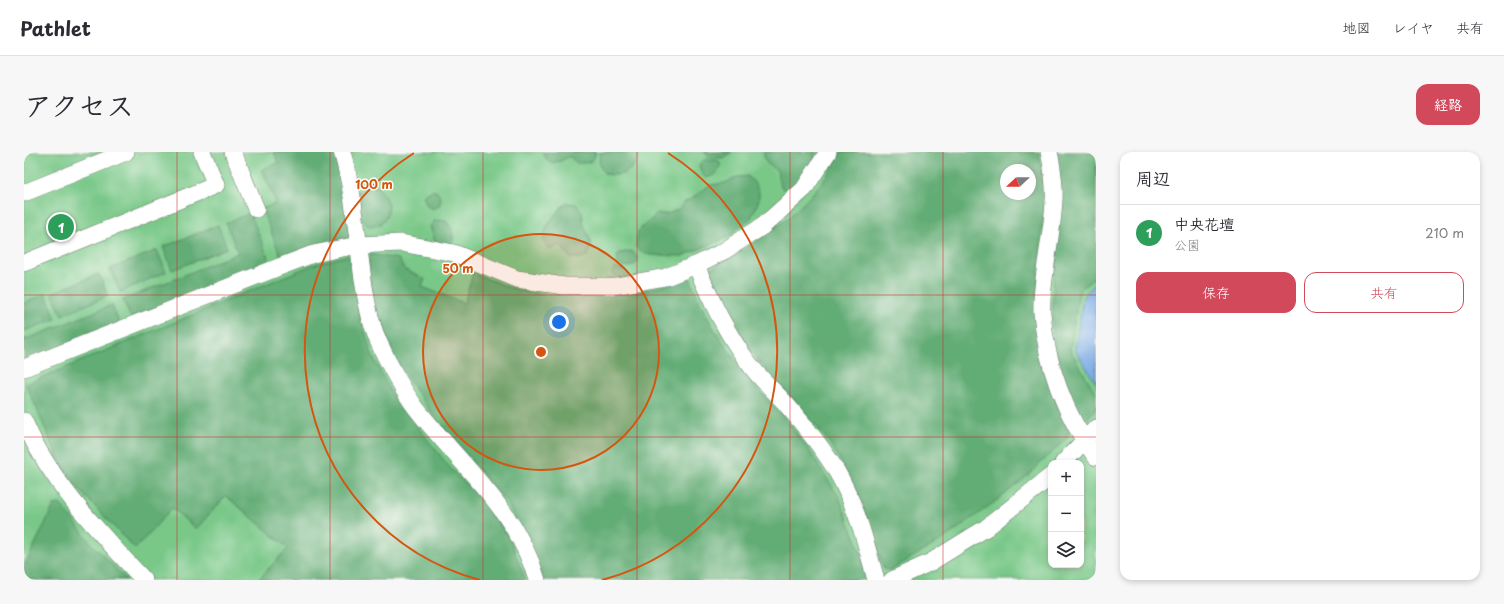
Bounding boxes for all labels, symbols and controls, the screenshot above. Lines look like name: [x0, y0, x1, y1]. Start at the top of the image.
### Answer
text: Pathlet: [20, 14, 91, 42]
text: 地図: [1343, 17, 1371, 38]
text: レイヤ: [1393, 17, 1434, 38]
text: 共有: [1456, 17, 1484, 38]
text: アクセス: [24, 83, 134, 126]
button: 経路: [1416, 84, 1480, 125]
north arrow: [1000, 164, 1036, 200]
text: 周辺: [1136, 165, 1170, 191]
text: 100 m: [355, 175, 393, 193]
pin: 1: [48, 212, 74, 242]
text: 中央花壇: [1174, 212, 1234, 235]
text: 1: [1146, 223, 1152, 242]
text: 210 m: [1425, 223, 1464, 242]
text: 公園: [1174, 235, 1200, 254]
text: 50 m: [442, 259, 474, 277]
button: 保存: [1136, 272, 1296, 313]
button: 共有: [1304, 272, 1464, 313]
your location: [549, 312, 569, 332]
centre of rings: [534, 345, 548, 359]
map controls: [1048, 460, 1084, 568]
button: +: [1048, 460, 1084, 496]
button: −: [1048, 496, 1084, 532]
button: layers: [1048, 532, 1084, 568]

